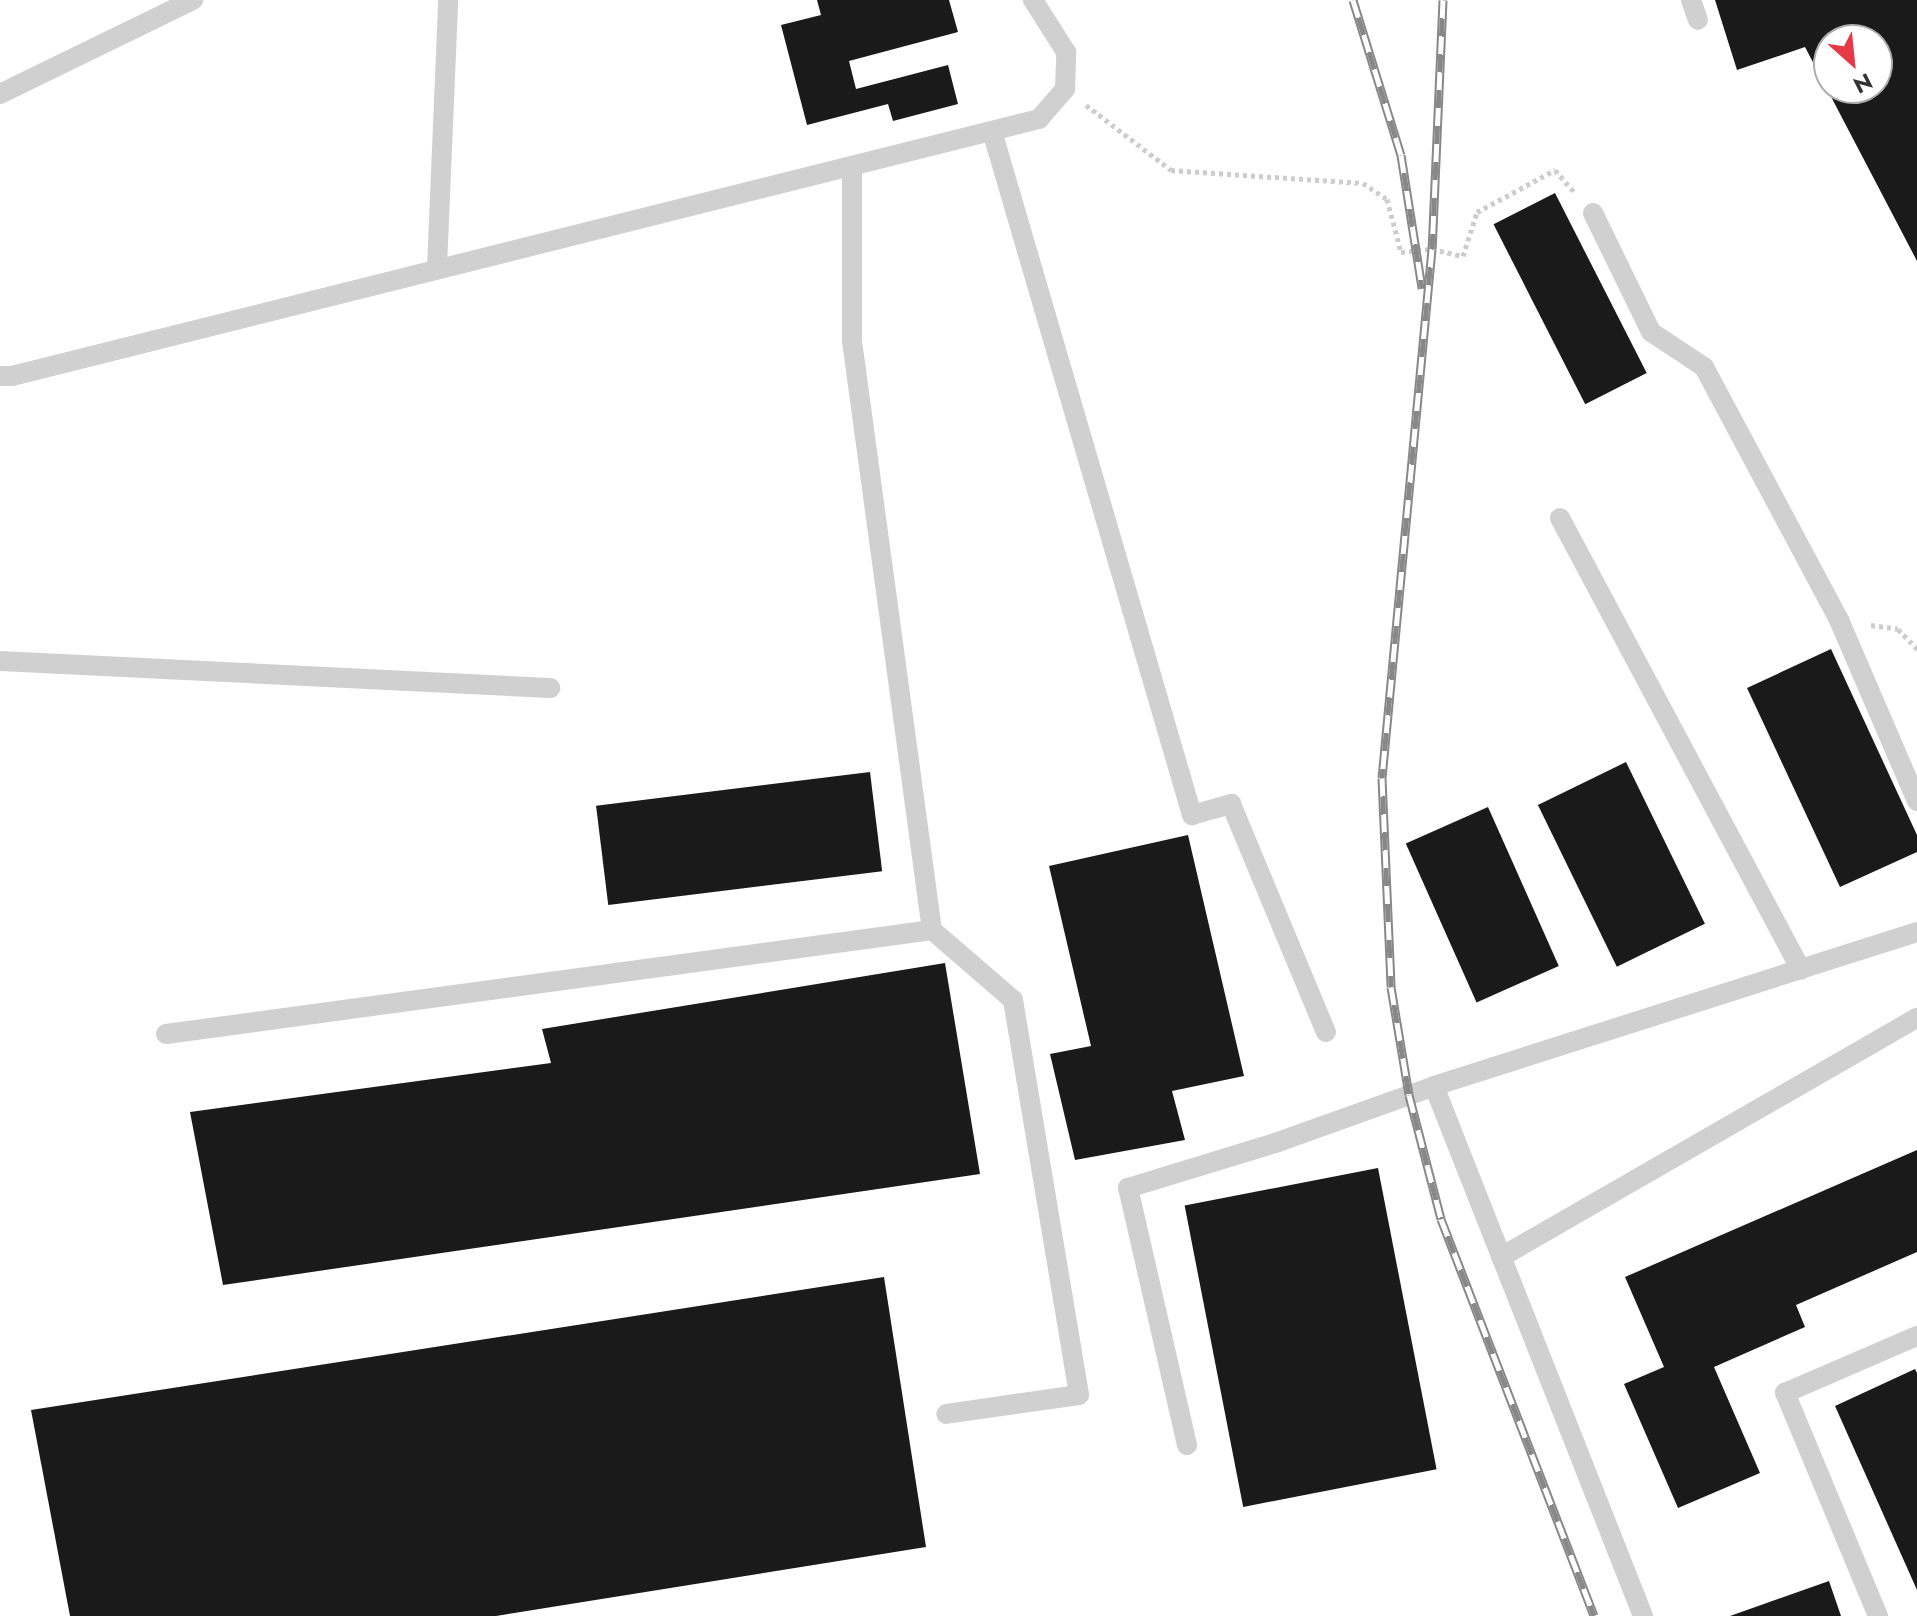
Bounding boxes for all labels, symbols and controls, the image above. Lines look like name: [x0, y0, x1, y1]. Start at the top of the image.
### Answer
north arrow: [1813, 24, 1893, 104]
text: N: [1848, 65, 1878, 102]

